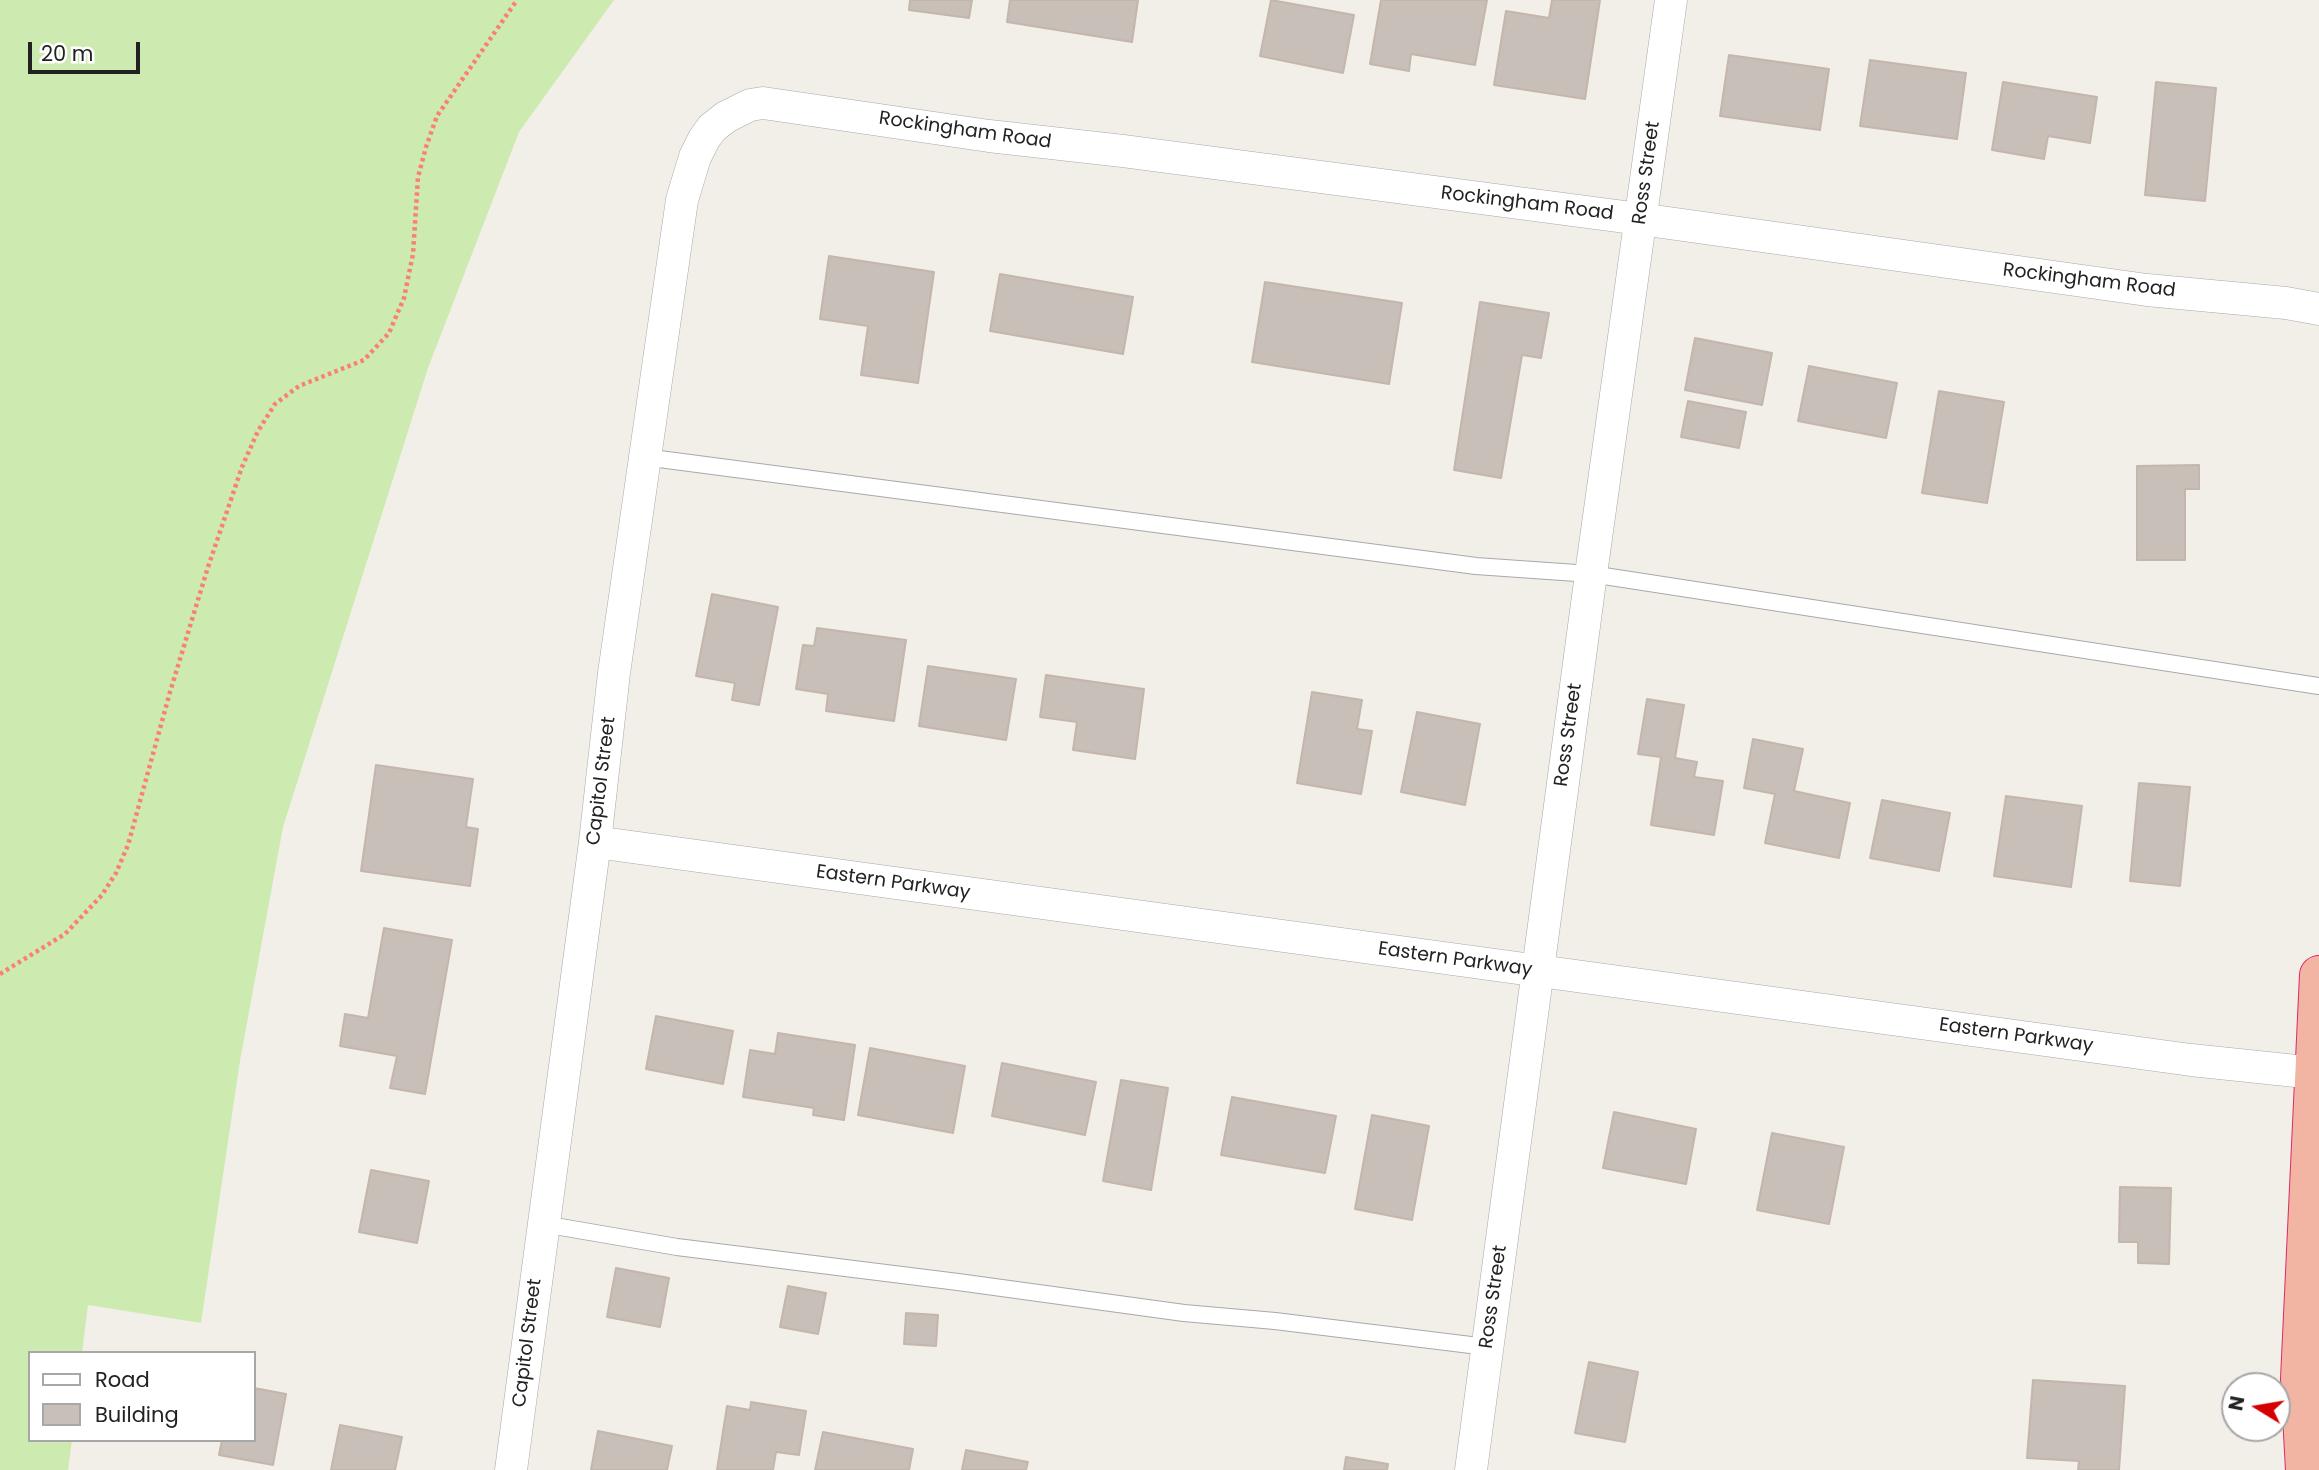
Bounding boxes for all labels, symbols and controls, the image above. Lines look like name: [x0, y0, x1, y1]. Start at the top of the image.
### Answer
scale bar: [32, 28, 144, 72]
text: 20 m: [41, 39, 94, 68]
street label: Rockingham Road: [877, 108, 1053, 154]
street label: Ross Street: [1628, 120, 1666, 226]
street label: Rockingham Road: [1439, 182, 1615, 226]
street label: Rockingham Road: [2001, 259, 2177, 303]
street label: Ross Street: [1550, 682, 1588, 788]
street label: Capitol Street: [583, 715, 621, 847]
street label: Eastern Parkway: [814, 861, 972, 905]
street label: Eastern Parkway: [1376, 938, 1534, 982]
street label: Eastern Parkway: [1937, 1014, 2095, 1058]
street label: Ross Street: [1475, 1244, 1513, 1350]
street label: Capitol Street: [509, 1277, 547, 1409]
legend: [28, 1351, 256, 1442]
text: Road: [95, 1365, 150, 1394]
north arrow: [2221, 1372, 2291, 1442]
text: N: [2222, 1394, 2251, 1413]
text: Building: [95, 1400, 179, 1429]

